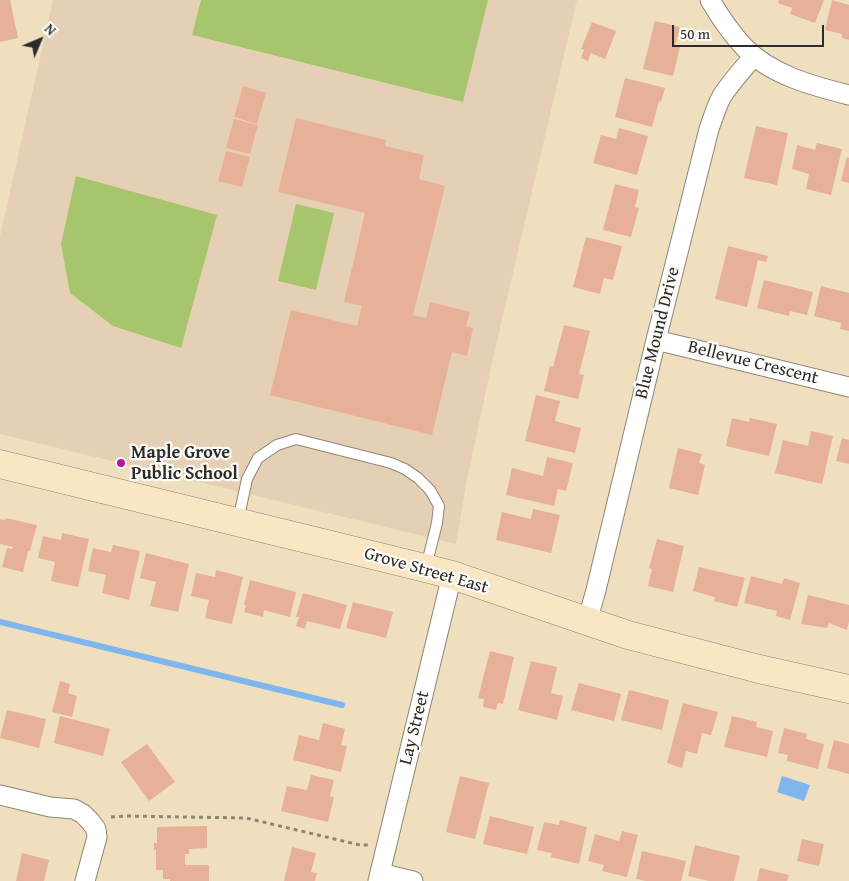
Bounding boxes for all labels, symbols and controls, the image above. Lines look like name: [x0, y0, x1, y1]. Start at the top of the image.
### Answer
north arrow: [15, 15, 65, 65]
scale bar: [674, 15, 826, 47]
text: N: [40, 19, 61, 40]
text: 50 m: [680, 23, 710, 44]
street label: Blue Mound Drive: [631, 265, 685, 401]
street label: Bellevue Crescent: [686, 336, 820, 390]
place label: Maple Grove Public School: [131, 442, 238, 484]
marker: Maple Grove Public School: [115, 457, 127, 469]
street label: Grove Street East: [361, 543, 491, 599]
street label: Lay Street: [395, 689, 435, 767]

